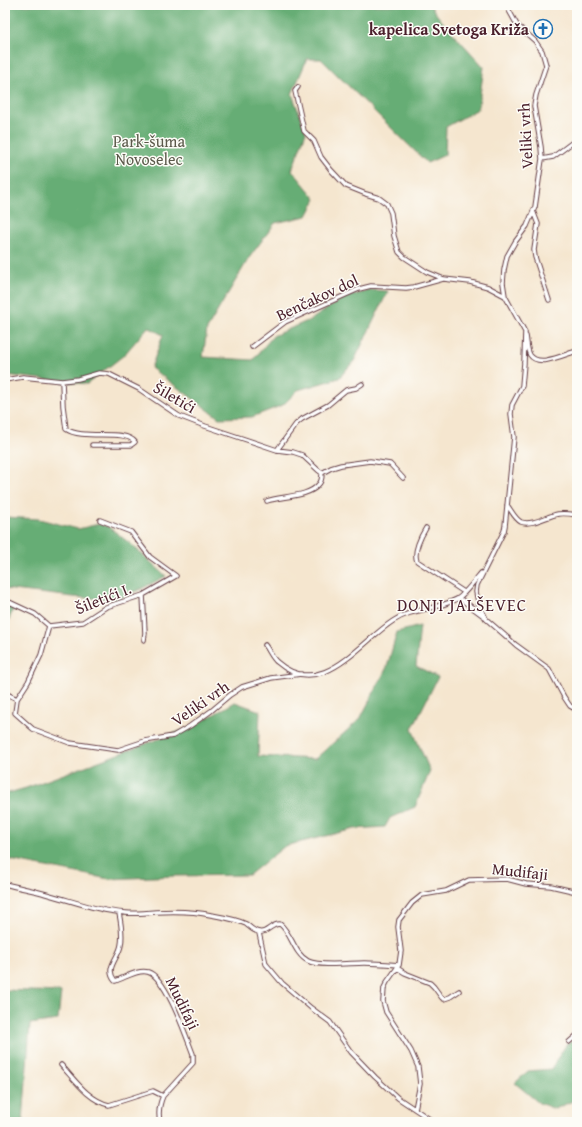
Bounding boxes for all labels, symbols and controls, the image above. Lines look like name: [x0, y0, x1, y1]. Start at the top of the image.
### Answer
place label: kapelica Svetoga Križa: [369, 17, 530, 41]
church icon: kapelica Svetoga Križa: [532, 18, 554, 40]
street label: Veliki vrh: [511, 103, 539, 169]
park label: Park-šuma Novoselec: [113, 129, 185, 171]
street label: Benčakov dol: [272, 267, 363, 327]
street label: Šiletići: [149, 375, 201, 419]
street label: Šiletići I.: [71, 576, 135, 620]
district label: DONJI JALŠEVEC: [397, 592, 527, 617]
street label: Veliki vrh: [166, 674, 234, 732]
street label: Mudifaji: [491, 856, 550, 886]
street label: Mudifaji: [160, 972, 206, 1034]

